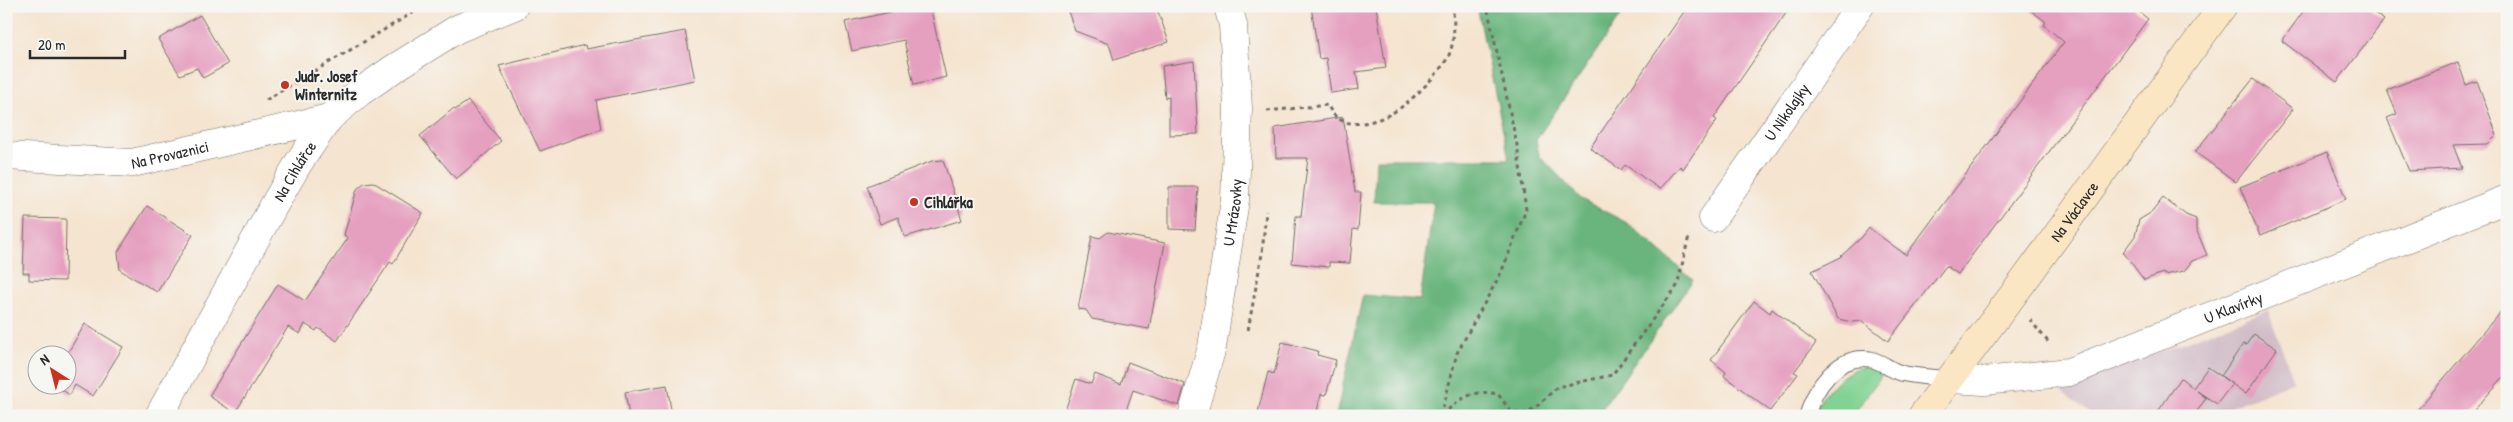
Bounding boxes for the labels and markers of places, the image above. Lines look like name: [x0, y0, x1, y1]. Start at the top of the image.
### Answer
place label: Judr. Josef Winternitz: [295, 65, 358, 105]
marker: Judr. Josef Winternitz: [279, 79, 291, 91]
place label: Cihlářka: [924, 191, 973, 213]
marker: Cihlářka: [908, 196, 920, 208]

